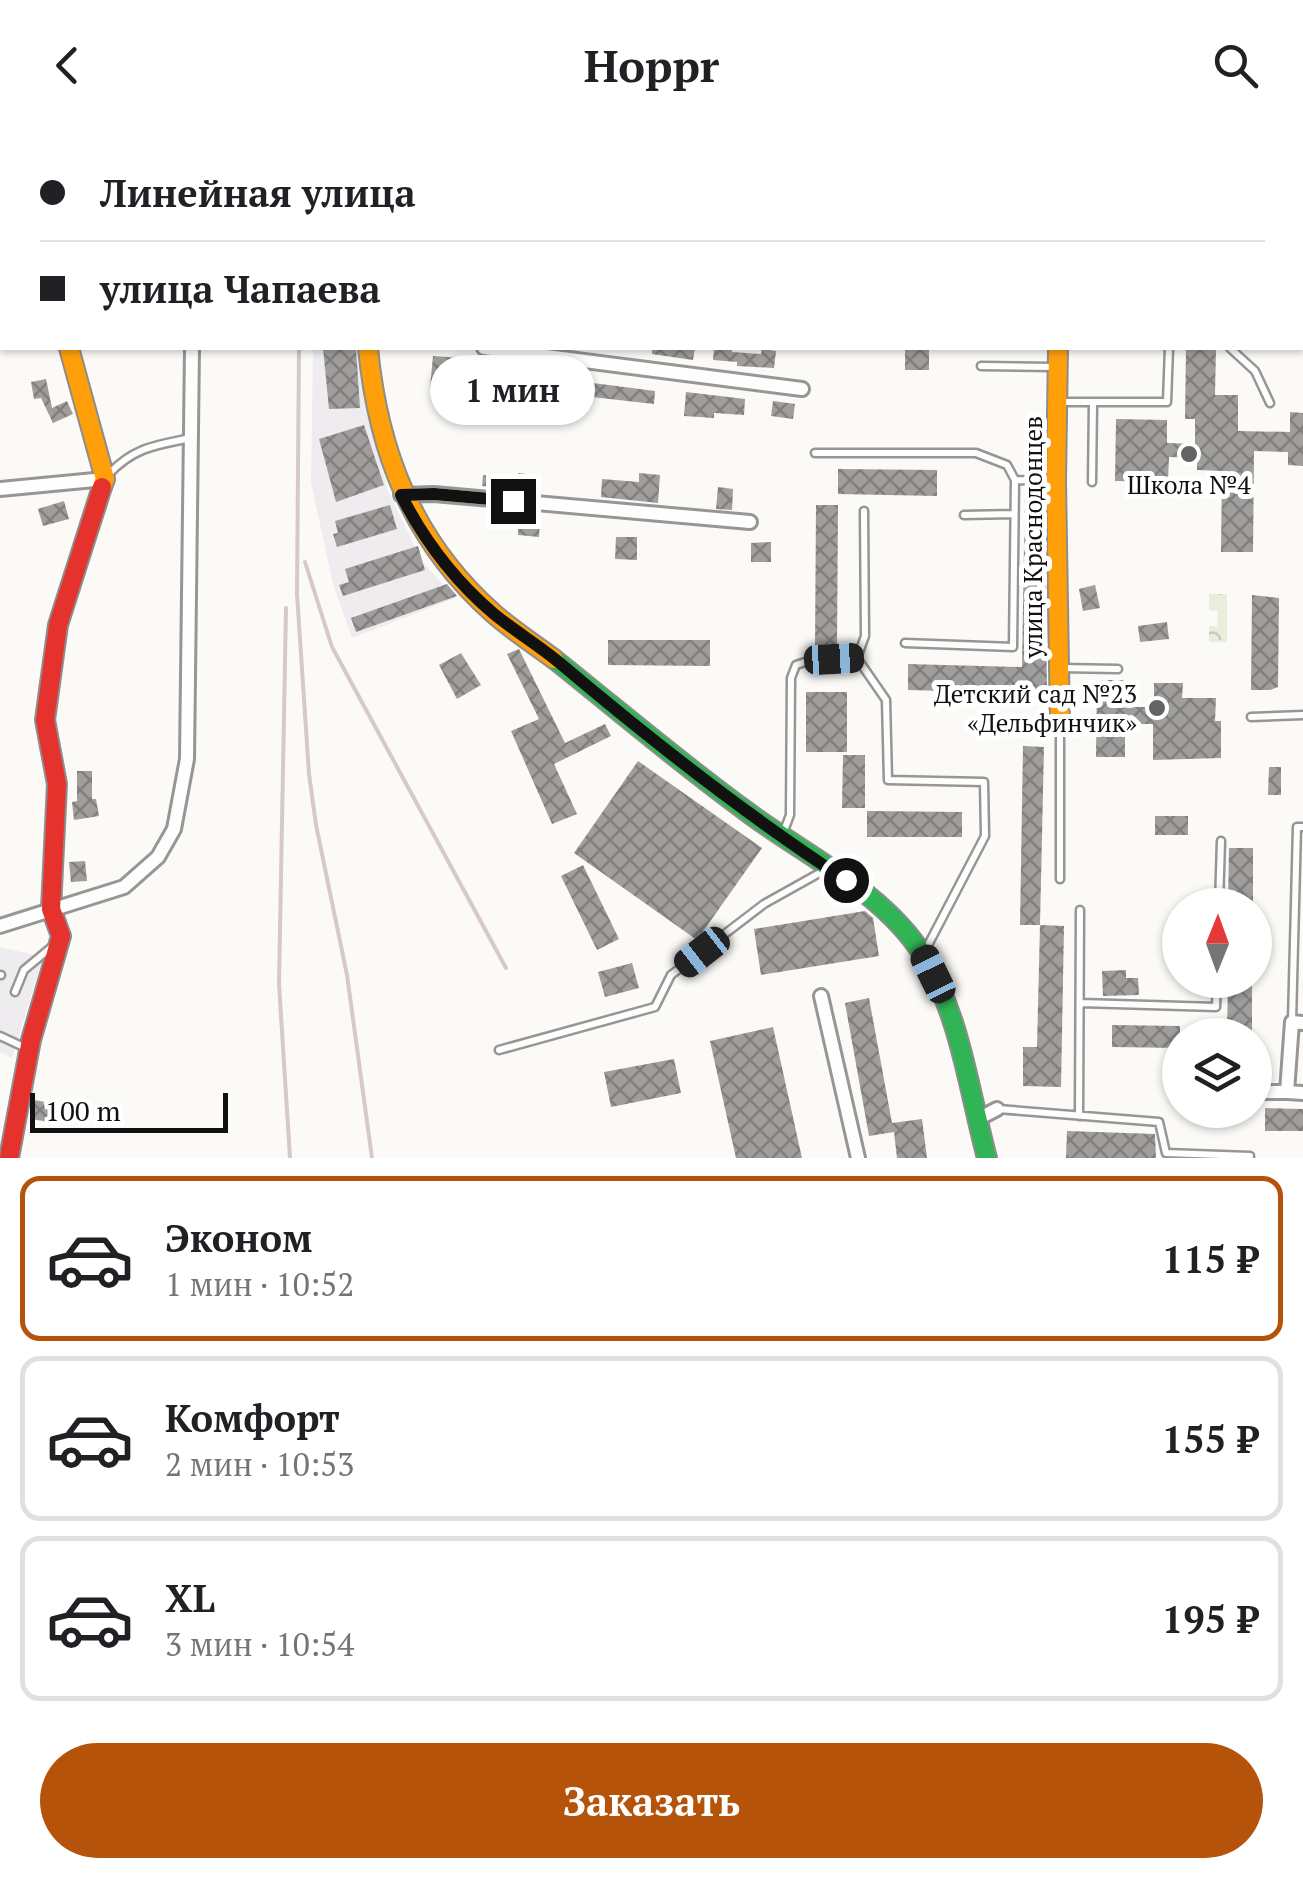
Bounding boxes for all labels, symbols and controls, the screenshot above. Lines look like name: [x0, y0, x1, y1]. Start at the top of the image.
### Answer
text: Hoppr: [584, 35, 719, 95]
icon: back: [40, 38, 95, 93]
icon: search: [1208, 38, 1263, 93]
text: Линейная улица: [100, 168, 416, 218]
text: улица Чапаева: [100, 264, 381, 314]
callout: 1 мин: [430, 356, 596, 426]
text: 1 мин: [465, 369, 560, 411]
street label: улица Краснодонцев: [1016, 416, 1049, 659]
marker: Школа №4: [1178, 443, 1200, 465]
place label: Школа №4: [1127, 468, 1251, 501]
route end: [491, 479, 536, 524]
car: [803, 642, 865, 676]
place label: Детский сад №23 «Дельфинчик»: [934, 677, 1137, 739]
marker: Детский сад №23 «Дельфинчик»: [1146, 697, 1168, 719]
route start: [824, 858, 869, 903]
north arrow: [1162, 888, 1272, 998]
map controls: [1162, 888, 1272, 1128]
car: [669, 922, 735, 982]
car: [906, 940, 960, 1008]
button: layers: [1162, 1018, 1272, 1128]
scale bar: [30, 1088, 228, 1133]
text: 100 m: [45, 1092, 121, 1129]
text: Эконом: [165, 1213, 312, 1263]
icon: car: [45, 1214, 135, 1304]
text: 115 ₽: [1162, 1234, 1258, 1284]
text: 1 мин · 10:52: [165, 1263, 354, 1305]
text: Комфорт: [165, 1393, 340, 1443]
icon: car: [45, 1394, 135, 1484]
text: 155 ₽: [1162, 1414, 1258, 1464]
text: 2 мин · 10:53: [165, 1443, 354, 1485]
text: XL: [165, 1573, 215, 1623]
icon: car: [45, 1574, 135, 1664]
text: 195 ₽: [1162, 1594, 1258, 1644]
text: 3 мин · 10:54: [165, 1623, 354, 1665]
button: Заказать: [40, 1743, 1263, 1858]

